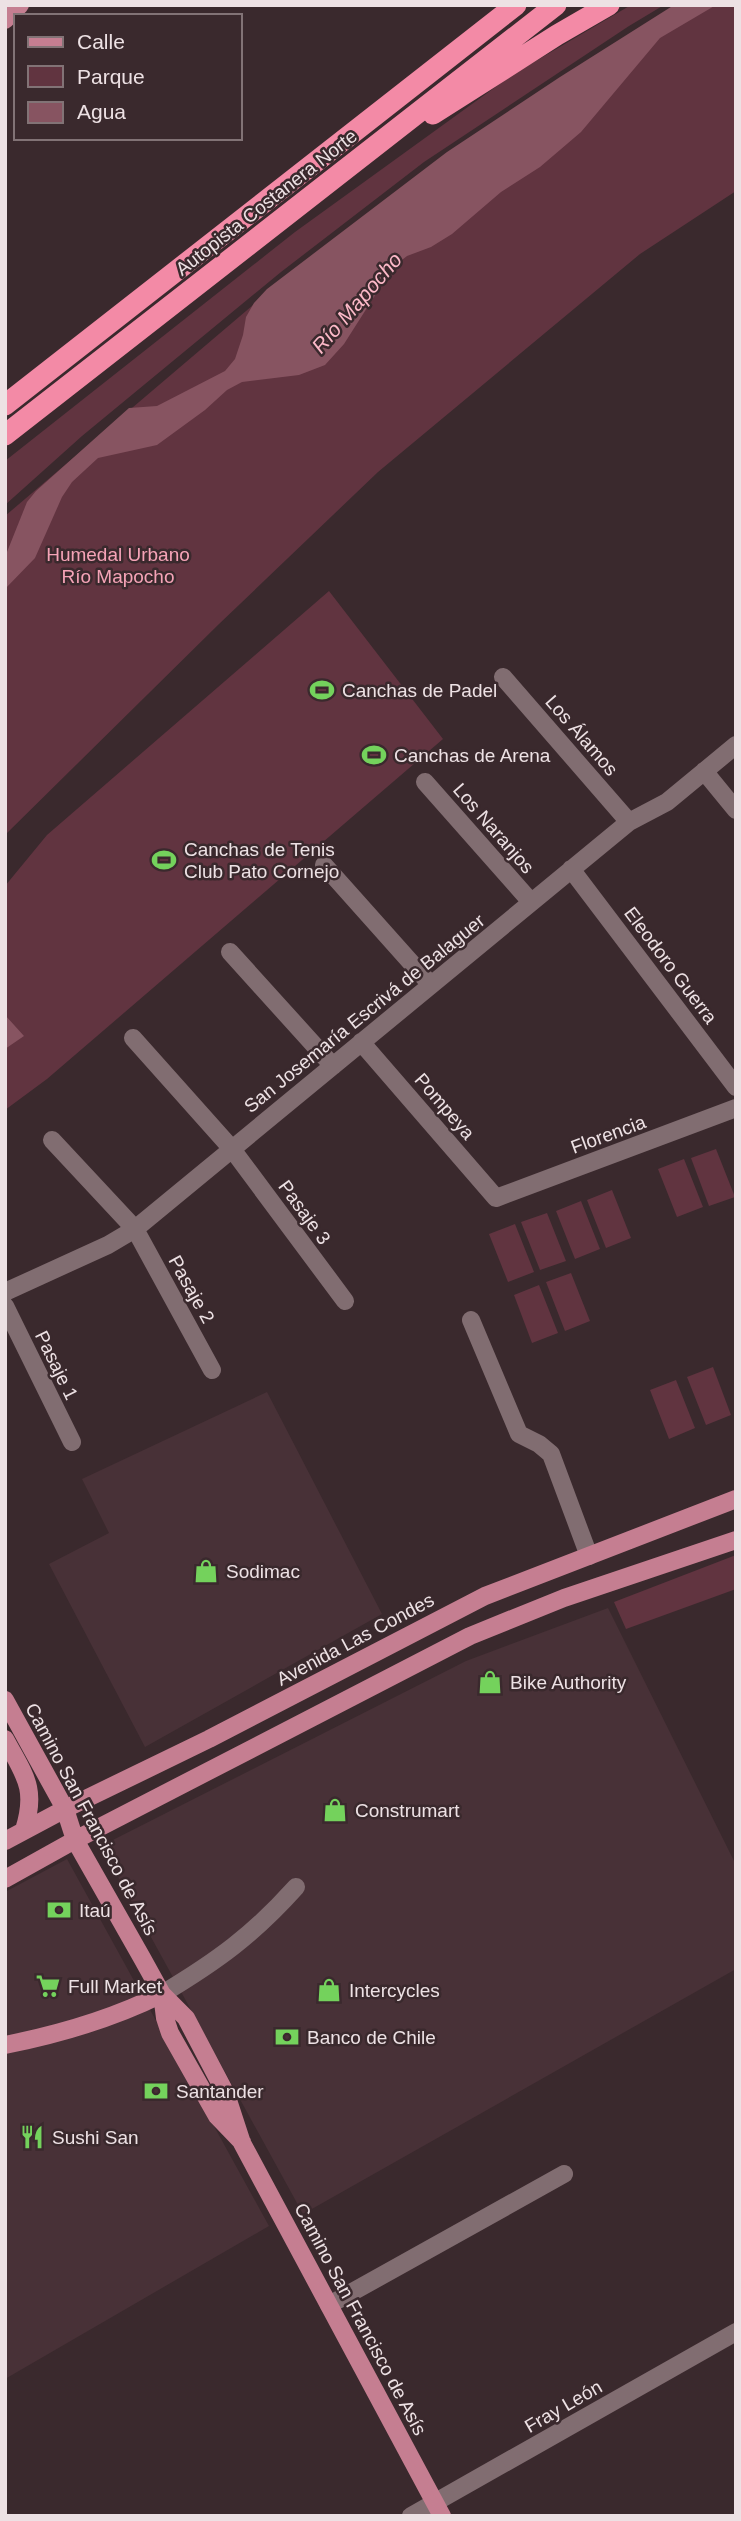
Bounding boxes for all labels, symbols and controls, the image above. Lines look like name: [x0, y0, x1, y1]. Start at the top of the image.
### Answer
legend: [14, 14, 242, 140]
text: Calle: [77, 30, 125, 53]
text: Parque: [77, 65, 145, 88]
text: Agua: [77, 100, 126, 123]
street label: Autopista Costanera Norte: [172, 125, 361, 280]
water label: Río Mapocho: [307, 248, 406, 357]
park label: Humedal Urbano Río Mapocho: [46, 544, 190, 587]
sports icon: Canchas de Padel: [308, 676, 336, 704]
place label: Canchas de Padel: [342, 680, 497, 701]
street label: Los Álamos: [541, 691, 622, 780]
sports icon: Canchas de Arena: [360, 741, 388, 769]
place label: Canchas de Arena: [394, 745, 551, 766]
street label: Los Naranjos: [449, 779, 538, 877]
place label: Canchas de Tenis Club Pato Cornejo: [184, 839, 339, 882]
sports icon: Canchas de Tenis Club Pato Cornejo: [150, 846, 178, 874]
street label: Eleodoro Guerra: [620, 903, 722, 1028]
street label: San Josemaría Escrivá de Balaguer: [240, 909, 489, 1117]
street label: Pompeya: [410, 1069, 479, 1144]
street label: Florencia: [568, 1111, 649, 1158]
street label: Pasaje 3: [274, 1176, 335, 1248]
street label: Pasaje 2: [164, 1252, 219, 1327]
street label: Pasaje 1: [31, 1327, 82, 1403]
shop icon: Sodimac: [192, 1557, 220, 1585]
place label: Sodimac: [226, 1561, 300, 1582]
street label: Avenida Las Condes: [273, 1589, 437, 1690]
shop icon: Bike Authority: [476, 1668, 504, 1696]
place label: Bike Authority: [510, 1672, 627, 1693]
street label: Camino San Francisco de Asís: [21, 1700, 162, 1939]
shop icon: Construmart: [321, 1796, 349, 1824]
place label: Construmart: [355, 1800, 460, 1821]
bank icon: Itaú: [45, 1896, 73, 1924]
place label: Itaú: [79, 1900, 111, 1921]
supermarket icon: Full Market: [34, 1972, 62, 2000]
place label: Full Market: [68, 1976, 163, 1997]
shop icon: Intercycles: [315, 1976, 343, 2004]
place label: Intercycles: [349, 1980, 440, 2001]
bank icon: Banco de Chile: [273, 2023, 301, 2051]
place label: Banco de Chile: [307, 2027, 436, 2048]
bank icon: Santander: [142, 2077, 170, 2105]
place label: Santander: [176, 2081, 264, 2102]
restaurant icon: Sushi San: [18, 2123, 46, 2151]
place label: Sushi San: [52, 2127, 139, 2148]
street label: Camino San Francisco de Asís: [290, 2200, 431, 2439]
street label: Fray León: [521, 2376, 606, 2437]

